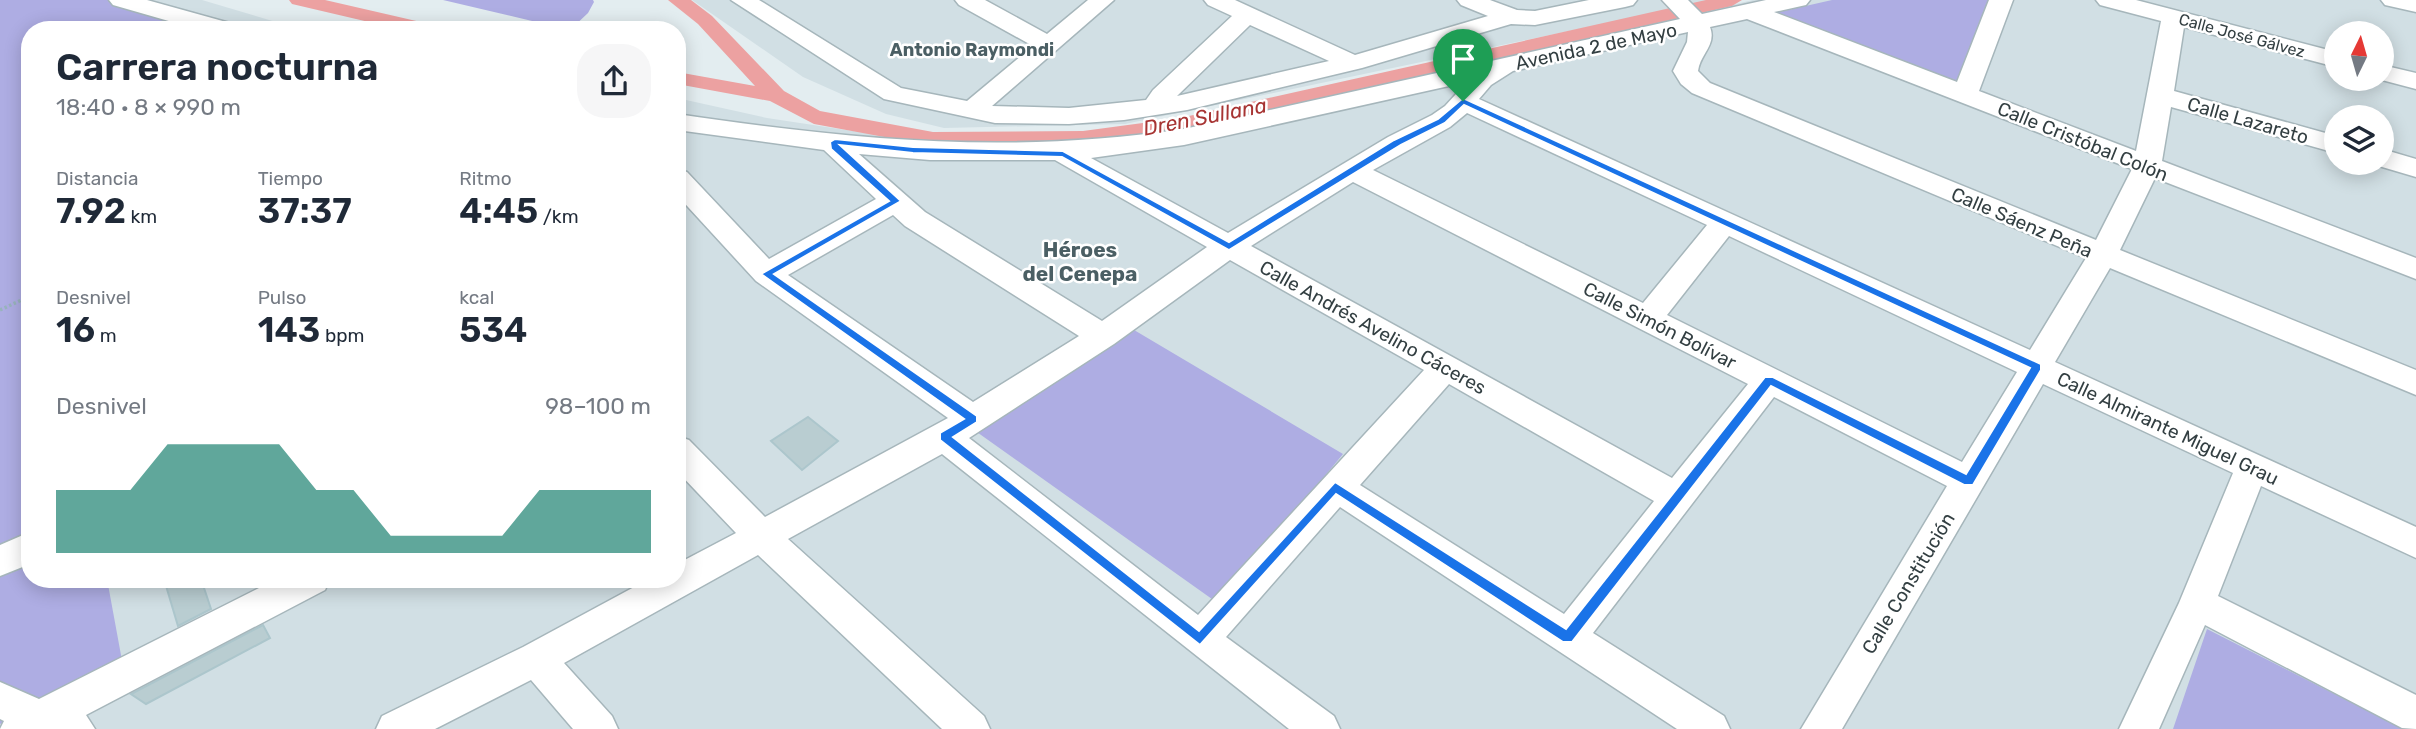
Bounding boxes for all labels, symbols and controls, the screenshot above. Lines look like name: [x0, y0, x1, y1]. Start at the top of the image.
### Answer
street label: Calle José Gálvez: [2177, 10, 2307, 61]
street label: Avenida 2 de Mayo: [1513, 18, 1679, 75]
north arrow: [2324, 21, 2394, 91]
map controls: [2324, 21, 2394, 175]
pin: [1433, 29, 1493, 101]
district label: Antonio Raymondi: [890, 39, 1054, 61]
icon: arrive: [1444, 40, 1482, 78]
text: Carrera nocturna: [56, 44, 379, 90]
button: share: [577, 44, 651, 118]
water label: Dren Sullana: [1141, 92, 1269, 141]
street label: Calle Lazareto: [2185, 92, 2311, 149]
text: 18:40 · 8 × 990 m: [56, 93, 241, 121]
street label: Calle Cristóbal Colón: [1994, 97, 2171, 186]
button: layers: [2324, 105, 2394, 175]
text: Distancia: [56, 167, 138, 190]
text: Tiempo: [258, 167, 323, 190]
text: Ritmo: [459, 167, 512, 190]
street label: Calle Sáenz Peña: [1948, 182, 2096, 263]
text: 7.92: [56, 190, 126, 232]
text: 37:37: [258, 190, 352, 232]
text: 4:45: [459, 190, 538, 232]
text: km: [126, 205, 157, 228]
text: /km: [538, 205, 579, 228]
district label: Héroes del Cenepa: [1022, 237, 1138, 286]
street label: Calle Andrés Avelino Cáceres: [1256, 256, 1490, 399]
street label: Calle Simón Bolívar: [1579, 277, 1741, 374]
text: Desnivel: [56, 286, 131, 309]
text: Pulso: [258, 286, 307, 309]
text: kcal: [459, 286, 494, 309]
text: 16: [56, 309, 95, 351]
text: 143: [258, 309, 320, 351]
text: 534: [459, 309, 527, 351]
text: m: [95, 324, 117, 347]
text: bpm: [320, 324, 365, 347]
street label: Calle Almirante Miguel Grau: [2053, 367, 2282, 490]
text: Desnivel: [56, 392, 147, 420]
text: 98–100 m: [545, 392, 651, 420]
street label: Calle Constitución: [1857, 508, 1960, 658]

